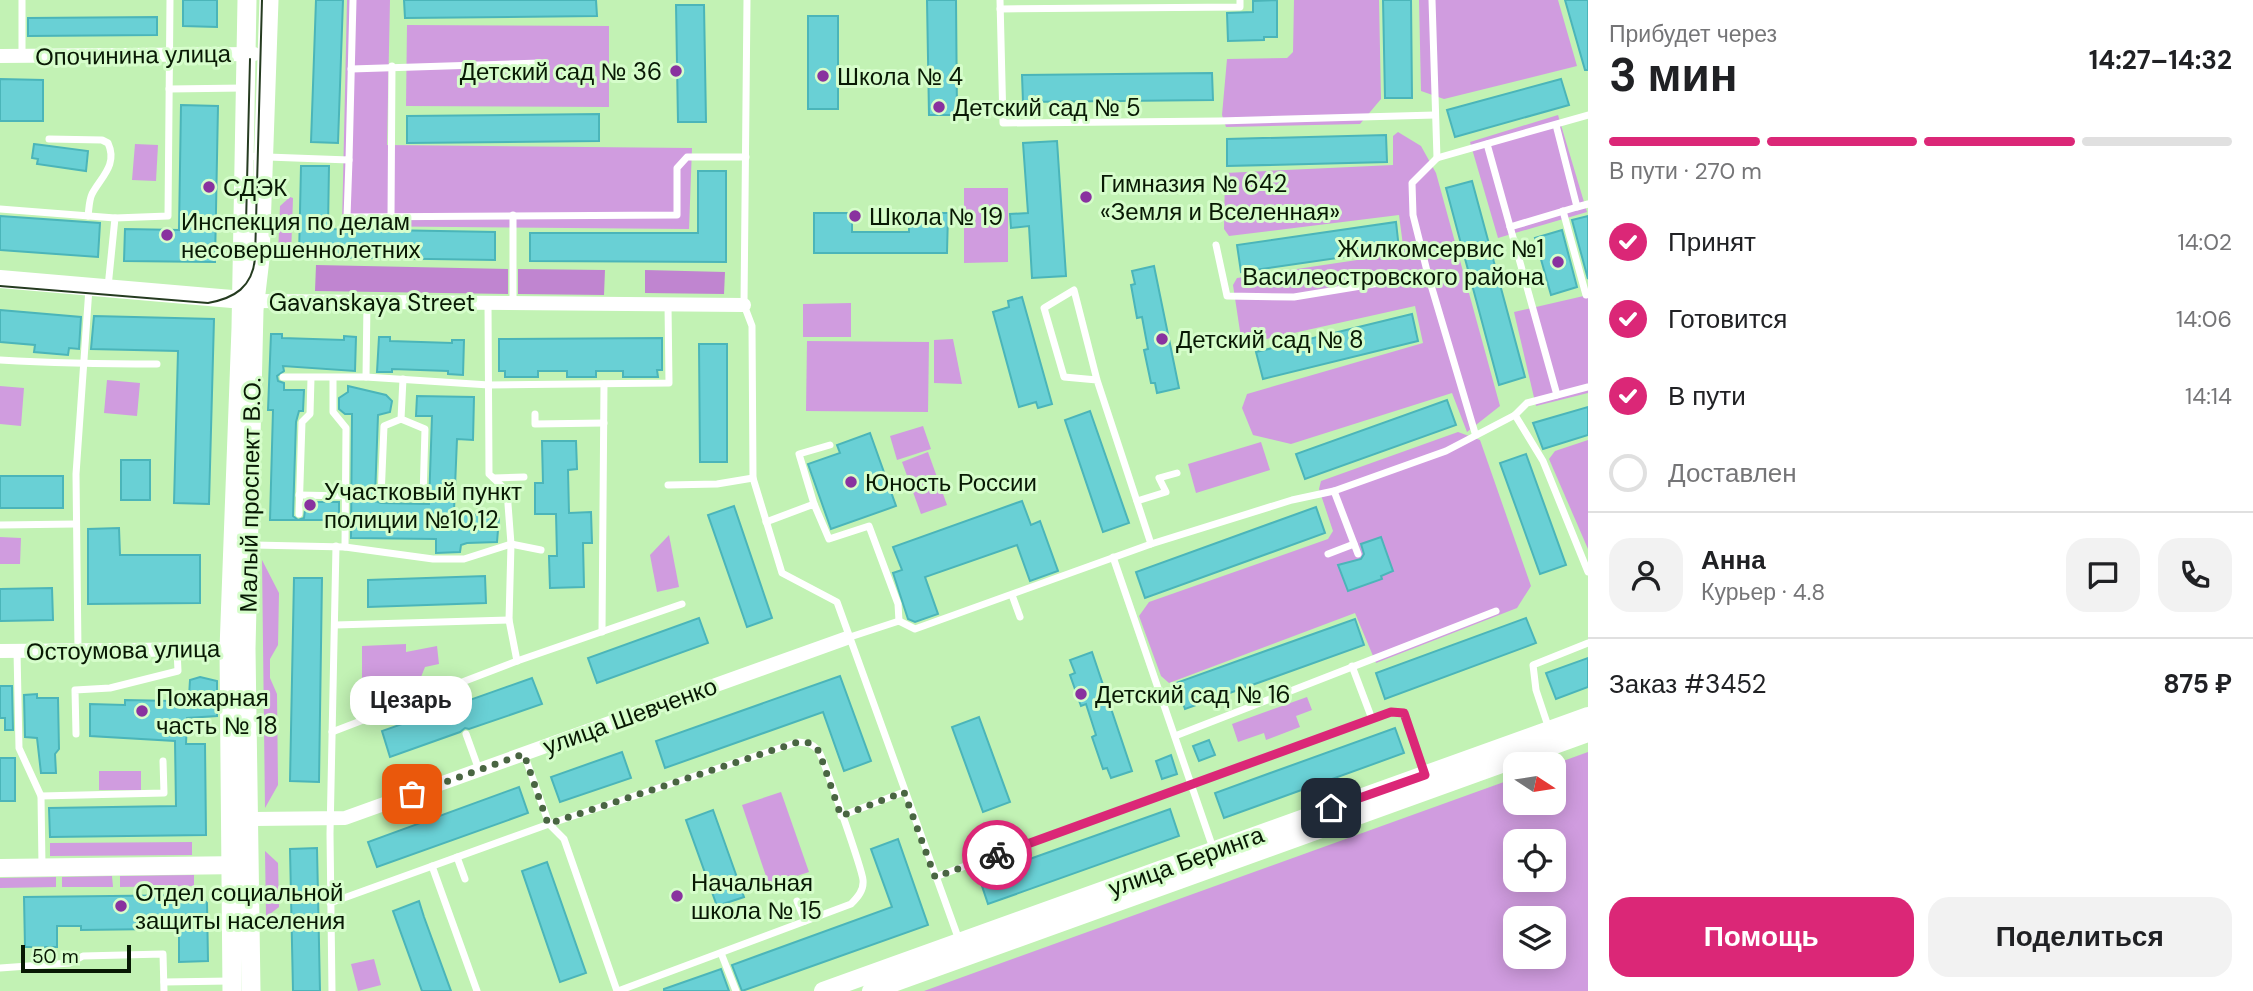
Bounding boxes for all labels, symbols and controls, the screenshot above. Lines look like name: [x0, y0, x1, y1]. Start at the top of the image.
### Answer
text: Прибудет через: [1609, 19, 1777, 49]
street label: Опочинина улица: [35, 38, 232, 72]
text: 14:27–14:32: [2089, 43, 2232, 77]
text: 3 мин: [1609, 45, 1738, 105]
place label: Детский сад № 36: [460, 56, 662, 87]
place label: Школа № 4: [837, 61, 963, 92]
marker: Детский сад № 36: [668, 63, 684, 79]
marker: Школа № 4: [815, 68, 831, 84]
place label: Детский сад № 5: [953, 92, 1141, 123]
marker: Детский сад № 5: [931, 99, 947, 115]
text: В пути · 270 m: [1609, 156, 1762, 186]
place label: Гимназия № 642 «Земля и Вселенная»: [1100, 168, 1340, 227]
place label: СДЭК: [223, 172, 287, 203]
marker: СДЭК: [201, 179, 217, 195]
marker: Гимназия № 642 «Земля и Вселенная»: [1078, 189, 1094, 205]
place label: Школа № 19: [869, 201, 1003, 232]
place label: Инспекция по делам несовершеннолетних: [181, 206, 421, 265]
marker: Школа № 19: [847, 208, 863, 224]
icon: check: [1609, 223, 1647, 261]
text: Принят: [1668, 225, 1756, 259]
marker: Инспекция по делам несовершеннолетних: [159, 227, 175, 243]
text: 14:02: [2177, 227, 2232, 257]
place label: Жилкомсервис №1 Василеостровского района: [1242, 233, 1545, 292]
marker: Жилкомсервис №1 Василеостровского района: [1550, 254, 1566, 270]
street label: Gavanskaya Street: [269, 287, 475, 318]
icon: check: [1609, 300, 1647, 338]
text: Готовится: [1668, 302, 1787, 336]
text: 14:06: [2176, 304, 2232, 334]
place label: Детский сад № 8: [1176, 324, 1364, 355]
marker: Детский сад № 8: [1154, 331, 1170, 347]
street label: Малый проспект В.О.: [232, 377, 268, 613]
icon: check: [1609, 377, 1647, 415]
text: В пути: [1668, 379, 1746, 413]
text: 14:14: [2185, 381, 2232, 411]
text: Доставлен: [1668, 456, 1797, 490]
place label: Юность России: [865, 467, 1037, 498]
marker: Юность России: [843, 474, 859, 490]
place label: Участковый пункт полиции №10,12: [324, 476, 522, 535]
marker: Участковый пункт полиции №10,12: [302, 497, 318, 513]
button: person: [1609, 538, 1683, 612]
button: chat: [2066, 538, 2140, 612]
button: phone: [2158, 538, 2232, 612]
text: Анна: [1701, 543, 1766, 577]
text: Курьер · 4.8: [1701, 577, 1825, 607]
street label: Остоумова улица: [26, 633, 221, 667]
text: Заказ #3452: [1609, 667, 1767, 701]
text: 875 ₽: [2163, 667, 2232, 701]
street label: улица Шевченко: [539, 670, 721, 762]
callout: Цезарь: [351, 675, 473, 724]
place label: Детский сад № 16: [1095, 679, 1291, 710]
place label: Пожарная часть № 18: [156, 682, 278, 741]
text: Цезарь: [370, 685, 452, 715]
marker: Детский сад № 16: [1073, 686, 1089, 702]
marker: Пожарная часть № 18: [134, 703, 150, 719]
north arrow: [1503, 752, 1566, 816]
map controls: [1503, 752, 1566, 969]
pin: [382, 764, 442, 824]
icon: bag: [393, 775, 431, 813]
pin: [1301, 778, 1361, 838]
icon: home: [1312, 789, 1350, 827]
street label: улица Беринга: [1104, 818, 1269, 903]
courier: [962, 820, 1032, 890]
button: locate: [1503, 829, 1566, 892]
icon: bike: [978, 836, 1016, 874]
place label: Начальная школа № 15: [691, 867, 822, 926]
place label: Отдел социальной защиты населения: [135, 877, 345, 936]
marker: Начальная школа № 15: [669, 888, 685, 904]
button: Помощь: [1609, 897, 1914, 977]
button: Поделиться: [1928, 897, 2232, 977]
marker: Отдел социальной защиты населения: [113, 898, 129, 914]
button: layers: [1503, 906, 1566, 969]
scale bar: [21, 942, 131, 974]
text: 50 m: [32, 944, 79, 969]

